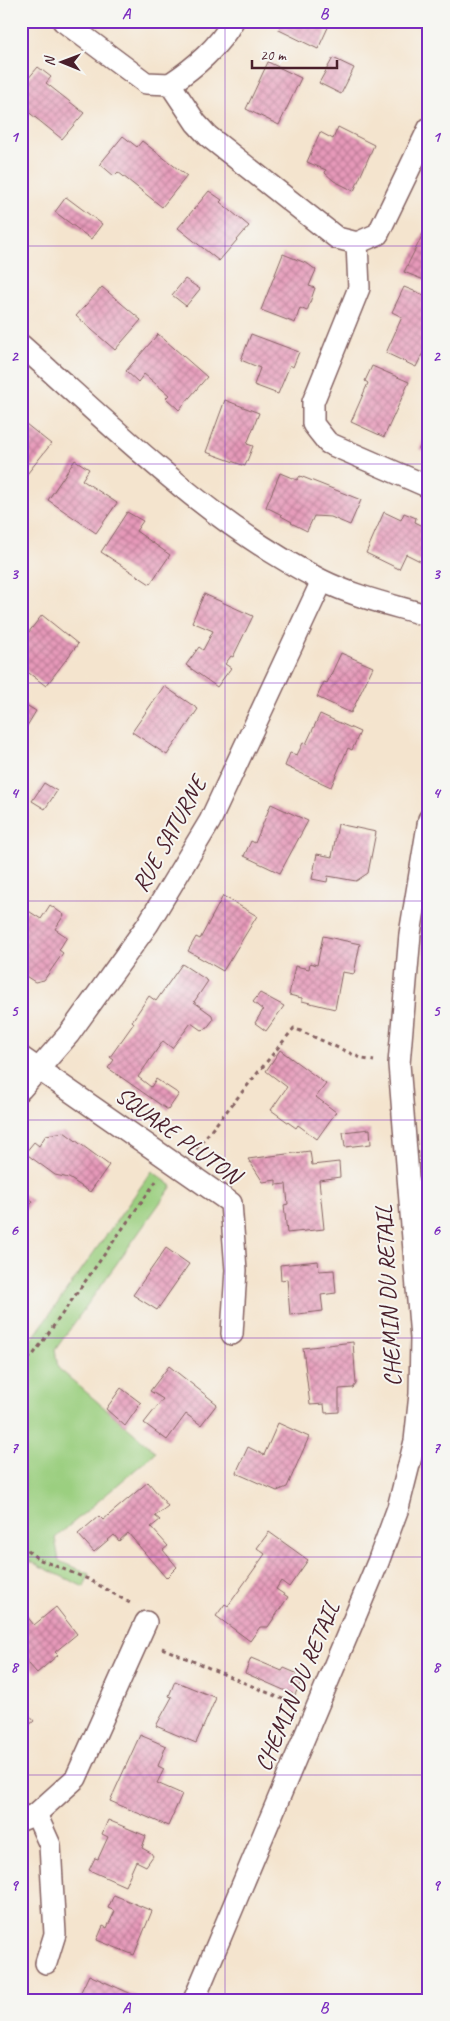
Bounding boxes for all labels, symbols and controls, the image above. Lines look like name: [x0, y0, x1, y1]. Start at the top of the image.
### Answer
text: A: [122, 4, 132, 24]
text: B: [320, 4, 330, 24]
north arrow: [38, 38, 88, 88]
scale bar: [252, 38, 338, 70]
text: 20 m: [260, 46, 287, 65]
text: N: [41, 55, 58, 66]
text: 1: [10, 127, 19, 147]
text: 1: [432, 127, 441, 147]
text: 2: [10, 346, 19, 366]
text: 2: [432, 346, 441, 366]
text: 3: [10, 564, 19, 584]
text: 3: [432, 564, 441, 584]
street label: RUE SATURNE: [125, 769, 214, 897]
text: 4: [10, 783, 19, 803]
text: 4: [432, 783, 441, 803]
text: 5: [11, 1001, 20, 1021]
text: 5: [433, 1001, 442, 1021]
street label: SQUARE PLUTON: [110, 1080, 249, 1193]
street label: CHEMIN DU RETAIL: [368, 1204, 408, 1388]
text: 6: [10, 1220, 19, 1240]
text: 6: [432, 1220, 441, 1240]
text: 7: [10, 1438, 19, 1458]
text: 7: [432, 1438, 441, 1458]
street label: CHEMIN DU RETAIL: [248, 1596, 347, 1775]
text: 8: [10, 1657, 19, 1677]
text: 8: [432, 1657, 441, 1677]
text: 9: [10, 1875, 19, 1895]
text: 9: [432, 1875, 441, 1895]
text: A: [122, 1998, 132, 2018]
text: B: [320, 1998, 330, 2018]

